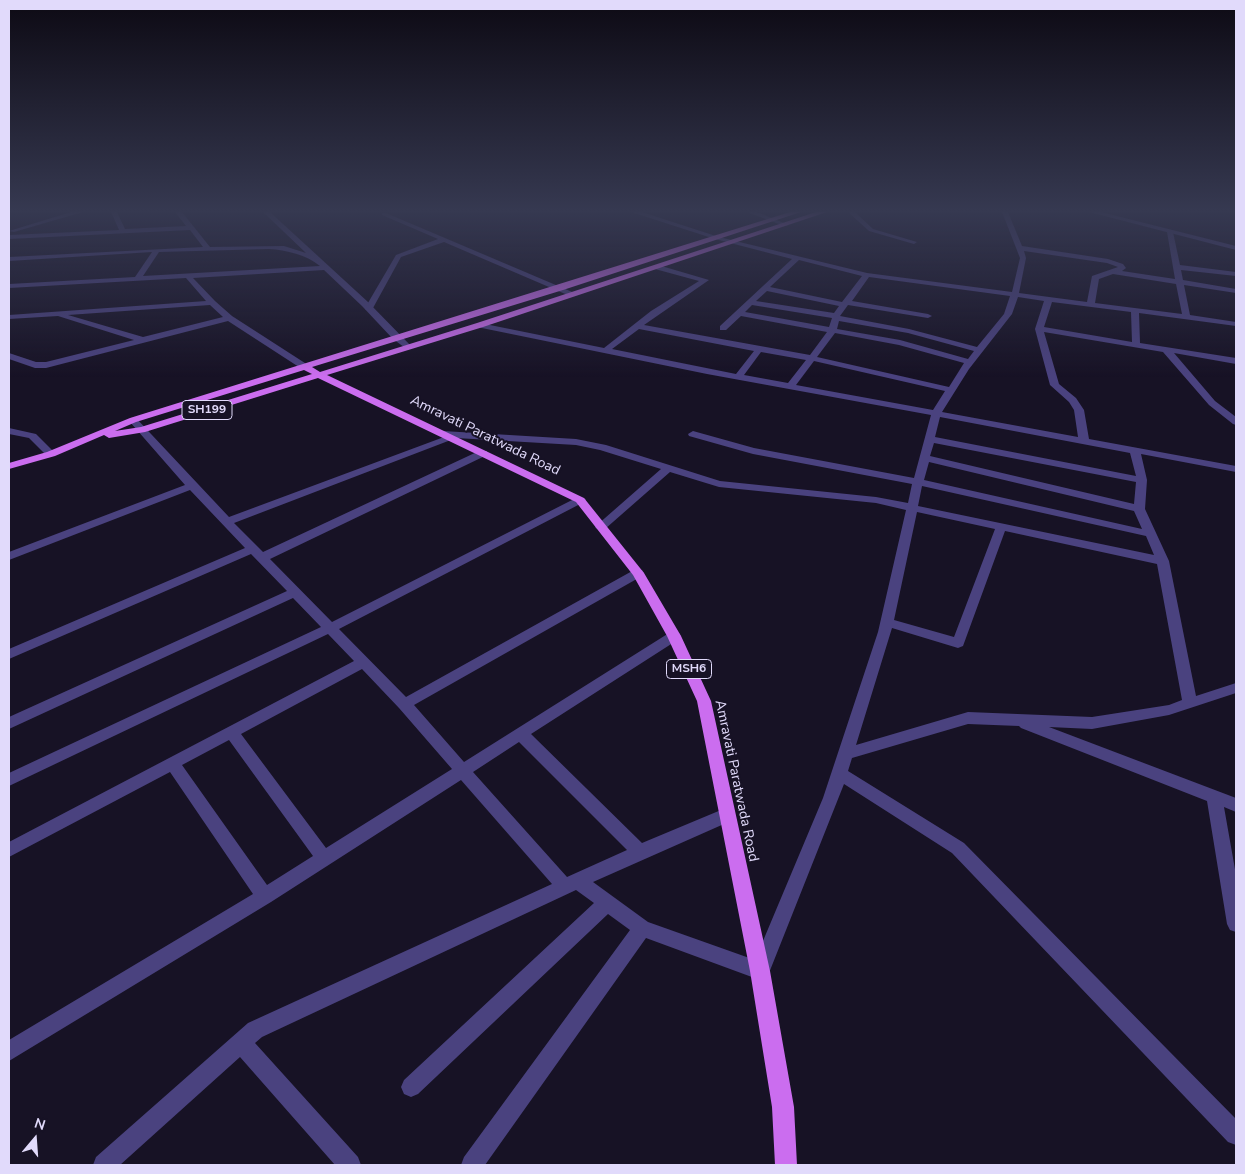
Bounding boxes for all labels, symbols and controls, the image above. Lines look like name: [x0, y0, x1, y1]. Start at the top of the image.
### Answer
street label: Amravati Paratwada Road: [407, 392, 563, 480]
road number: SH199: [182, 400, 232, 420]
road number: MSH6: [666, 660, 712, 679]
street label: Amravati Paratwada Road: [711, 699, 761, 863]
north arrow: [10, 1114, 60, 1164]
text: N: [32, 1114, 48, 1135]

